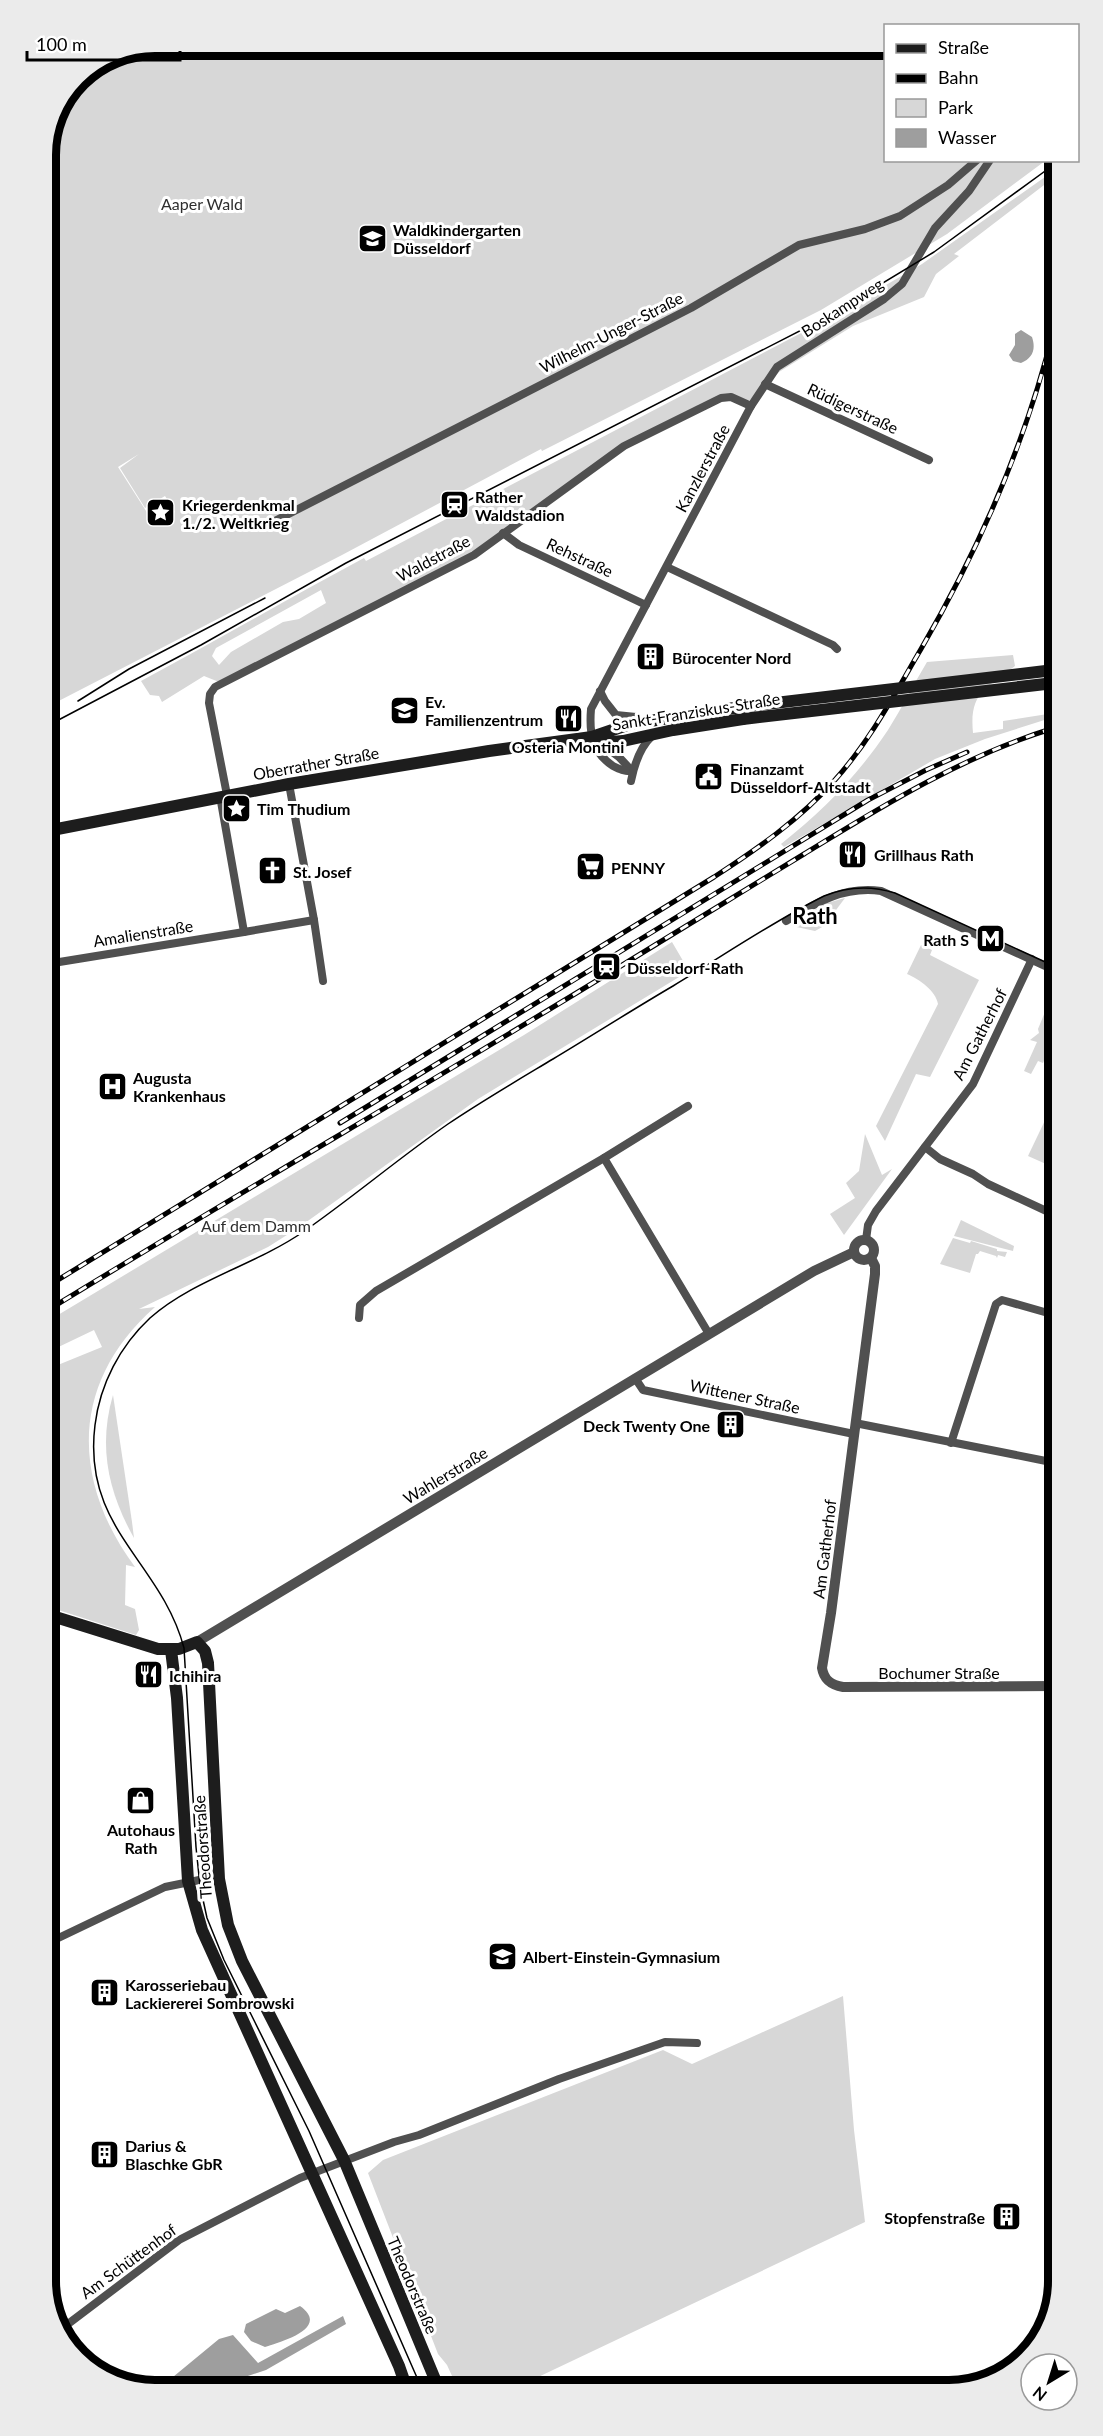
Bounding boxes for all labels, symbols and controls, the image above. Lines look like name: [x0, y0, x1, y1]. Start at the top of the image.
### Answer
scale bar: [27, 24, 180, 62]
legend: [884, 24, 1079, 162]
text: 100 m: [36, 33, 87, 55]
text: Straße: [938, 36, 989, 58]
text: Bahn: [938, 66, 979, 88]
text: Park: [938, 96, 974, 118]
text: Wasser: [938, 126, 997, 148]
park label: Aaper Wald: [161, 194, 243, 213]
place label: Waldkindergarten Düsseldorf: [393, 220, 521, 257]
school or university icon: Waldkindergarten Düsseldorf: [356, 222, 388, 254]
street label: Boskampweg: [798, 274, 886, 340]
street label: Wilhelm-Unger-Straße: [536, 288, 686, 376]
street label: Rüdigerstraße: [805, 379, 901, 437]
street label: Kanzlerstraße: [671, 421, 733, 515]
place label: Rather Waldstadion: [475, 487, 564, 524]
station icon: Rather Waldstadion: [438, 489, 470, 521]
place label: Kriegerdenkmal 1./2. Weltkrieg: [182, 495, 295, 532]
place icon: Kriegerdenkmal 1./2. Weltkrieg: [145, 497, 177, 529]
street label: Waldstraße: [393, 531, 473, 585]
street label: Rehstraße: [544, 533, 616, 581]
building icon: Bürocenter Nord: [635, 641, 667, 673]
place label: Bürocenter Nord: [672, 648, 791, 667]
street label: Sankt-Franziskus-Straße: [611, 688, 781, 734]
place label: Ev. Familienzentrum: [425, 692, 543, 729]
school or university icon: Ev. Familienzentrum: [388, 694, 420, 726]
restaurant icon: Osteria Montini: [552, 702, 584, 734]
place label: Osteria Montini: [512, 737, 624, 756]
street label: Oberrather Straße: [252, 743, 380, 783]
place label: Finanzamt Düsseldorf-Altstadt: [730, 759, 871, 796]
public building icon: Finanzamt Düsseldorf-Altstadt: [693, 761, 725, 793]
place icon: Tim Thudium: [220, 792, 252, 824]
place label: Tim Thudium: [257, 799, 350, 818]
restaurant icon: Grillhaus Rath: [837, 838, 869, 870]
place label: Grillhaus Rath: [874, 845, 974, 864]
supermarket icon: PENNY: [574, 851, 606, 883]
church icon: St. Josef: [256, 855, 288, 887]
place label: PENNY: [611, 858, 666, 877]
place label: St. Josef: [293, 862, 352, 881]
district label: Rath: [792, 902, 838, 929]
street label: Amalienstraße: [92, 916, 194, 950]
metro station icon: Rath S: [974, 923, 1006, 955]
place label: Rath S: [923, 930, 969, 949]
station icon: Düsseldorf-Rath: [590, 951, 622, 983]
place label: Düsseldorf-Rath: [627, 958, 744, 977]
street label: Am Gatherhof: [948, 985, 1010, 1083]
place label: Augusta Krankenhaus: [132, 1068, 226, 1105]
hospital icon: Augusta Krankenhaus: [96, 1070, 128, 1102]
park label: Auf dem Damm: [201, 1216, 311, 1235]
street label: Wittener Straße: [688, 1375, 802, 1417]
building icon: Deck Twenty One: [715, 1409, 747, 1441]
place label: Deck Twenty One: [583, 1416, 710, 1435]
street label: Wahlerstraße: [400, 1442, 490, 1508]
street label: Am Gatherhof: [808, 1498, 840, 1600]
restaurant icon: Ichihira: [132, 1659, 164, 1691]
street label: Bochumer Straße: [878, 1663, 1000, 1682]
place label: Ichihira: [169, 1666, 221, 1685]
shop icon: Autohaus Rath: [125, 1785, 157, 1817]
street label: Theodorstraße: [189, 1795, 215, 1899]
place label: Autohaus Rath: [106, 1820, 175, 1857]
school or university icon: Albert-Einstein-Gymnasium: [486, 1940, 518, 1972]
place label: Albert-Einstein-Gymnasium: [522, 1947, 720, 1966]
place label: Karosseriebau Lackiererei Sombrowski: [125, 1975, 294, 2012]
building icon: Karosseriebau Lackiererei Sombrowski: [88, 1977, 120, 2009]
place label: Darius & Blaschke GbR: [125, 2136, 223, 2173]
building icon: Darius & Blaschke GbR: [88, 2138, 120, 2170]
building icon: Stopfenstraße: [990, 2201, 1022, 2233]
place label: Stopfenstraße: [884, 2208, 985, 2227]
street label: Am Schüttenhof: [76, 2220, 180, 2302]
street label: Theodorstraße: [384, 2234, 442, 2336]
north arrow: [1019, 2352, 1079, 2412]
text: N: [1029, 2383, 1050, 2405]

